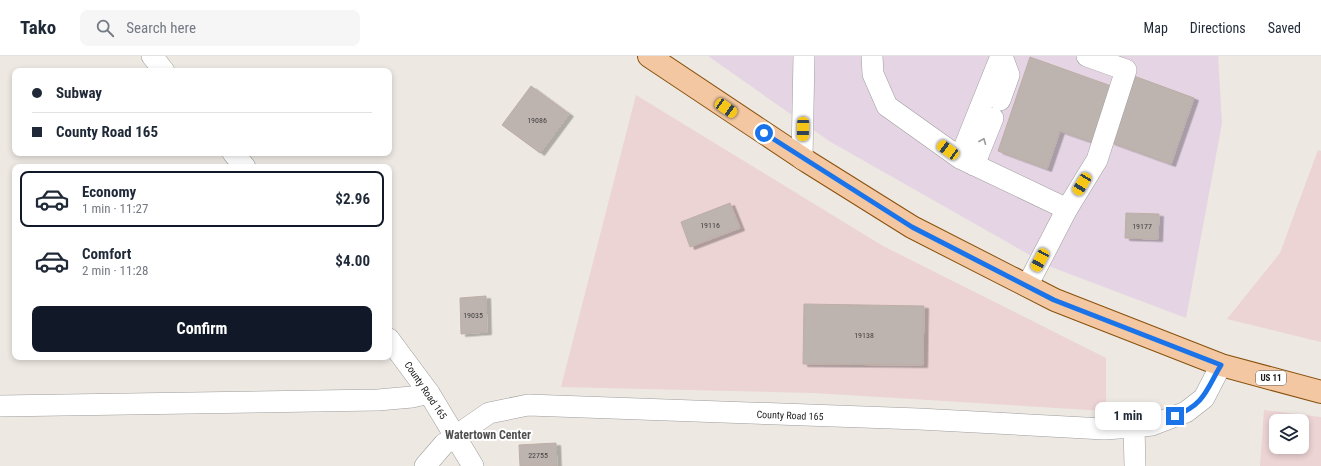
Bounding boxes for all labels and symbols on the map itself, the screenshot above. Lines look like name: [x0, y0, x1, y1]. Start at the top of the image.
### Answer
car: [713, 96, 739, 120]
house number: 19086: [527, 116, 547, 125]
car: [797, 117, 809, 141]
route start: [755, 124, 773, 142]
car: [935, 138, 961, 162]
one-way arrow: [979, 138, 987, 145]
car: [1071, 171, 1093, 197]
house number: 19116: [700, 221, 720, 230]
house number: 19177: [1132, 222, 1152, 231]
car: [1029, 247, 1051, 273]
house number: 19035: [463, 311, 483, 320]
house number: 19138: [854, 331, 874, 340]
street label: County Road 165: [402, 359, 449, 421]
road number: US 11: [1256, 371, 1286, 385]
callout: 1 min: [1095, 402, 1161, 430]
route end: [1166, 407, 1184, 425]
street label: County Road 165: [756, 409, 824, 422]
district label: Watertown Center: [445, 428, 531, 442]
house number: 22755: [528, 451, 548, 460]

